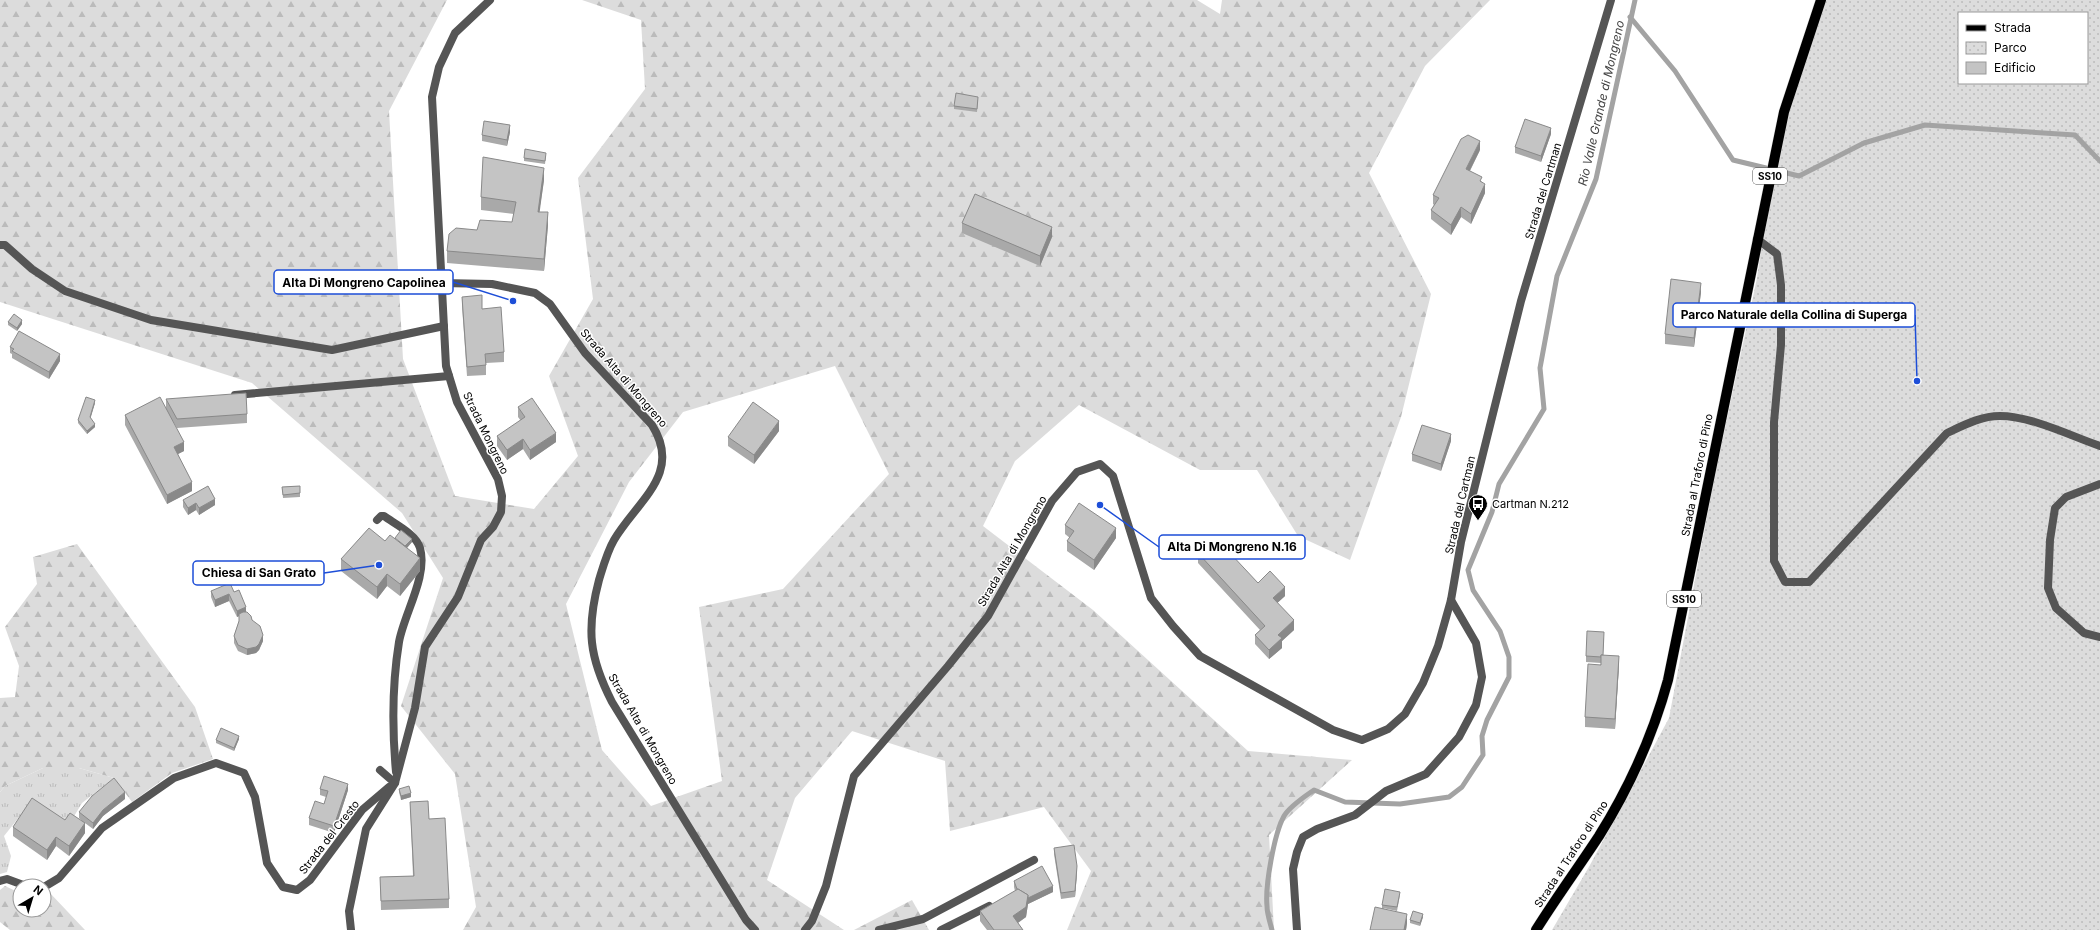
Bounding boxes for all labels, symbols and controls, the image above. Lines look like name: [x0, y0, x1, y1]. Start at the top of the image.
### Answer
legend: [1958, 12, 2088, 84]
water label: Rio Valle Grande di Mongreno: [1575, 19, 1627, 187]
text: Strada: [1994, 20, 2031, 35]
text: Parco: [1994, 40, 2027, 55]
text: Edificio: [1994, 60, 2036, 75]
street label: Strada del Cartman: [1522, 141, 1564, 241]
road number: SS10: [1753, 168, 1787, 184]
callout: Alta Di Mongreno Capolinea: [274, 270, 453, 294]
text: Alta Di Mongreno Capolinea: [282, 275, 446, 290]
callout: Parco Naturale della Collina di Superga: [1673, 303, 1915, 327]
text: Parco Naturale della Collina di Superga: [1681, 307, 1907, 322]
street label: Strada Alta di Mongreno: [577, 326, 671, 430]
street label: Strada Mongreno: [460, 389, 512, 477]
street label: Strada al Traforo di Pino: [1678, 412, 1716, 538]
street label: Strada del Cartman: [1442, 455, 1478, 555]
street label: Strada Alta di Mongreno: [974, 493, 1050, 609]
bus stop icon: Cartman N.212: [1467, 493, 1489, 521]
place label: Cartman N.212: [1492, 497, 1569, 511]
callout: Alta Di Mongreno N.16: [1159, 535, 1305, 559]
text: Alta Di Mongreno N.16: [1167, 539, 1297, 554]
callout: Chiesa di San Grato: [193, 561, 324, 585]
text: Chiesa di San Grato: [202, 565, 316, 580]
road number: SS10: [1667, 591, 1701, 607]
street label: Strada Alta di Mongreno: [605, 671, 681, 787]
street label: Strada del Cresto: [296, 797, 363, 877]
street label: Strada al Traforo di Pino: [1531, 797, 1611, 910]
north arrow: [12, 878, 52, 918]
text: N: [31, 882, 46, 898]

